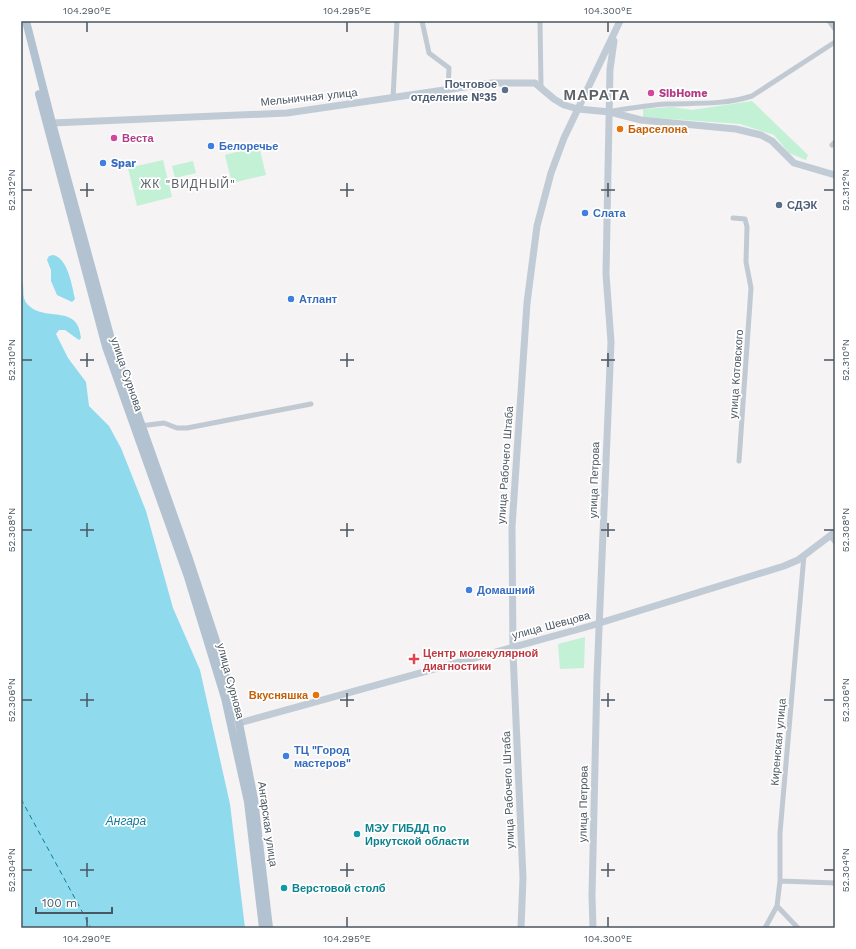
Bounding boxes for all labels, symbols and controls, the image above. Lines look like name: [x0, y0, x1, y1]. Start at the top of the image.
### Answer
text: 104.290°E: [63, 5, 111, 16]
text: 104.295°E: [323, 5, 371, 16]
text: 104.300°E: [584, 5, 632, 16]
place label: Почтовое отделение №35: [411, 78, 497, 104]
marker: Почтовое отделение №35: [500, 85, 510, 95]
street label: Мельничная улица: [260, 86, 359, 109]
district label: МАРАТА: [563, 86, 631, 104]
place label: SibHome: [659, 87, 708, 100]
marker: SibHome: [646, 88, 656, 98]
place label: Барселона: [628, 123, 688, 136]
marker: Барселона: [615, 124, 625, 134]
place label: Веста: [122, 132, 154, 145]
marker: Веста: [109, 133, 119, 143]
place label: Белоречье: [219, 140, 278, 153]
marker: Белоречье: [206, 141, 216, 151]
place label: Spar: [111, 157, 136, 170]
marker: Spar: [98, 158, 108, 168]
text: 52.312°N: [6, 169, 17, 211]
text: 52.312°N: [840, 169, 851, 211]
district label: ЖК "ВИДНЫЙ": [140, 176, 236, 191]
place label: СДЭК: [787, 199, 817, 212]
marker: СДЭК: [774, 200, 784, 210]
place label: Слата: [593, 207, 626, 220]
marker: Слата: [580, 208, 590, 218]
place label: Атлант: [299, 293, 338, 306]
marker: Атлант: [286, 294, 296, 304]
street label: улица Котовского: [727, 329, 746, 419]
street label: улица Сурнова: [108, 335, 146, 414]
text: 52.310°N: [6, 339, 17, 381]
text: 52.310°N: [840, 339, 851, 381]
street label: улица Рабочего Штаба: [495, 405, 516, 524]
street label: улица Петрова: [587, 441, 602, 519]
text: 52.308°N: [6, 508, 17, 552]
text: 52.308°N: [840, 508, 851, 552]
place label: Домашний: [477, 584, 535, 597]
marker: Домашний: [464, 585, 474, 595]
street label: улица Шевцова: [511, 609, 592, 642]
street label: улица Сурнова: [214, 642, 247, 721]
place label: Центр молекулярной диагностики: [423, 647, 538, 673]
marker: Центр молекулярной диагностики: [408, 653, 420, 665]
text: 52.306°N: [6, 678, 17, 722]
text: 52.306°N: [840, 678, 851, 722]
place label: Вкусняшка: [249, 689, 309, 702]
marker: Вкусняшка: [311, 690, 321, 700]
street label: Киренская улица: [768, 697, 789, 786]
street label: улица Рабочего Штаба: [500, 730, 517, 849]
place label: ТЦ "Город мастеров": [294, 744, 351, 770]
marker: ТЦ "Город мастеров": [281, 751, 291, 761]
street label: улица Петрова: [576, 765, 591, 842]
street label: Ангарская улица: [255, 781, 280, 868]
water label: Ангара: [105, 814, 147, 828]
place label: МЭУ ГИБДД по Иркутской области: [365, 822, 469, 848]
marker: МЭУ ГИБДД по Иркутской области: [352, 829, 362, 839]
text: 52.304°N: [6, 848, 17, 892]
text: 52.304°N: [840, 848, 851, 892]
place label: Верстовой столб: [292, 882, 386, 895]
marker: Верстовой столб: [279, 883, 289, 893]
scale bar: [36, 889, 112, 915]
text: 100 m: [42, 896, 77, 910]
text: 104.290°E: [63, 933, 111, 944]
text: 104.295°E: [323, 933, 371, 944]
text: 104.300°E: [584, 933, 632, 944]

